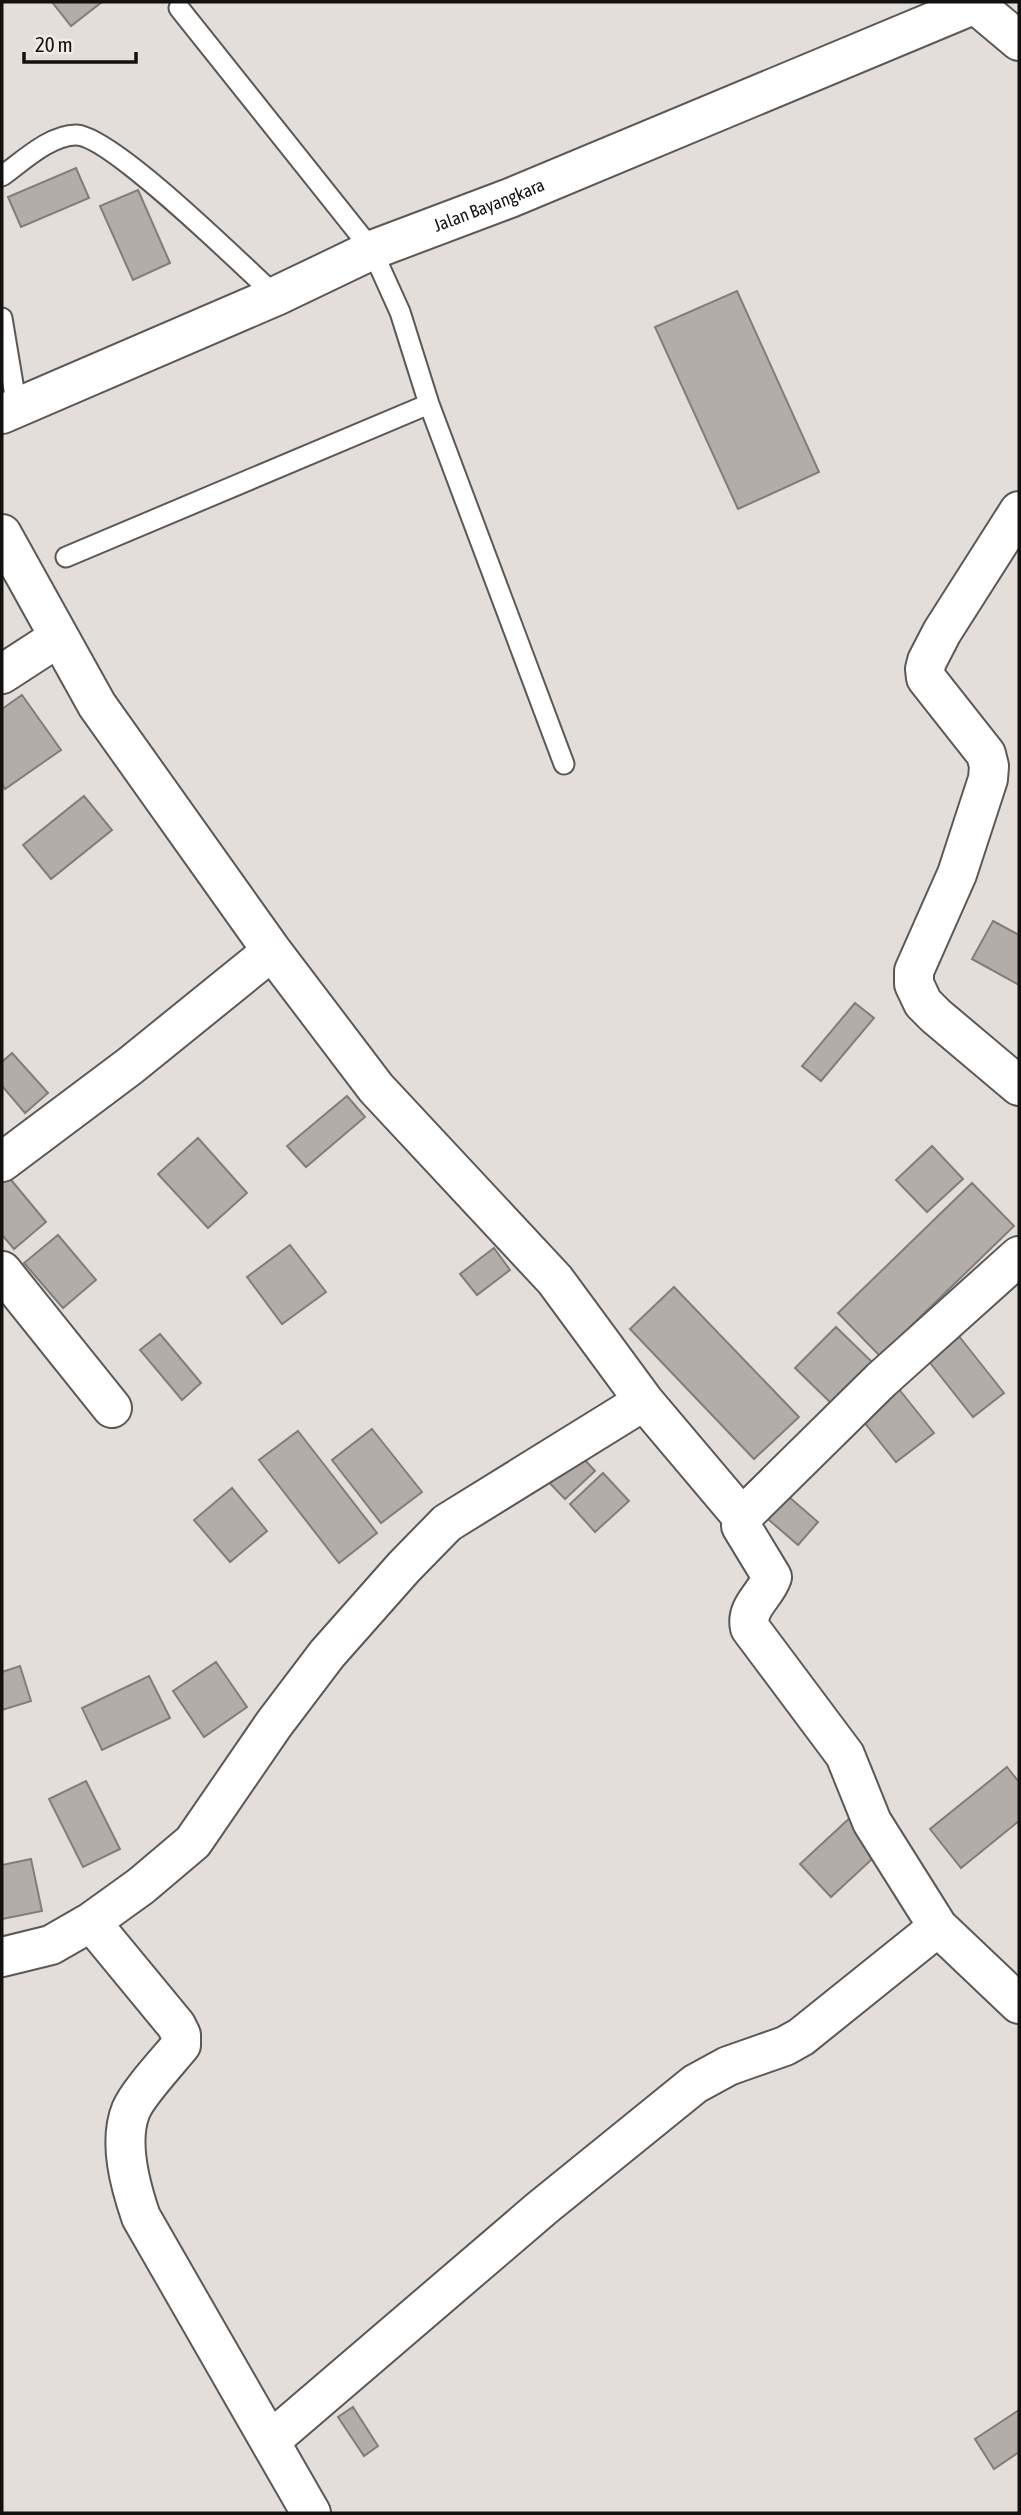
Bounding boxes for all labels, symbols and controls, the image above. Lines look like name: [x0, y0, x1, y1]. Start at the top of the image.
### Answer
scale bar: [24, 21, 136, 65]
text: 20 m: [35, 32, 73, 56]
street label: Jalan Bayangkara: [430, 174, 547, 236]

